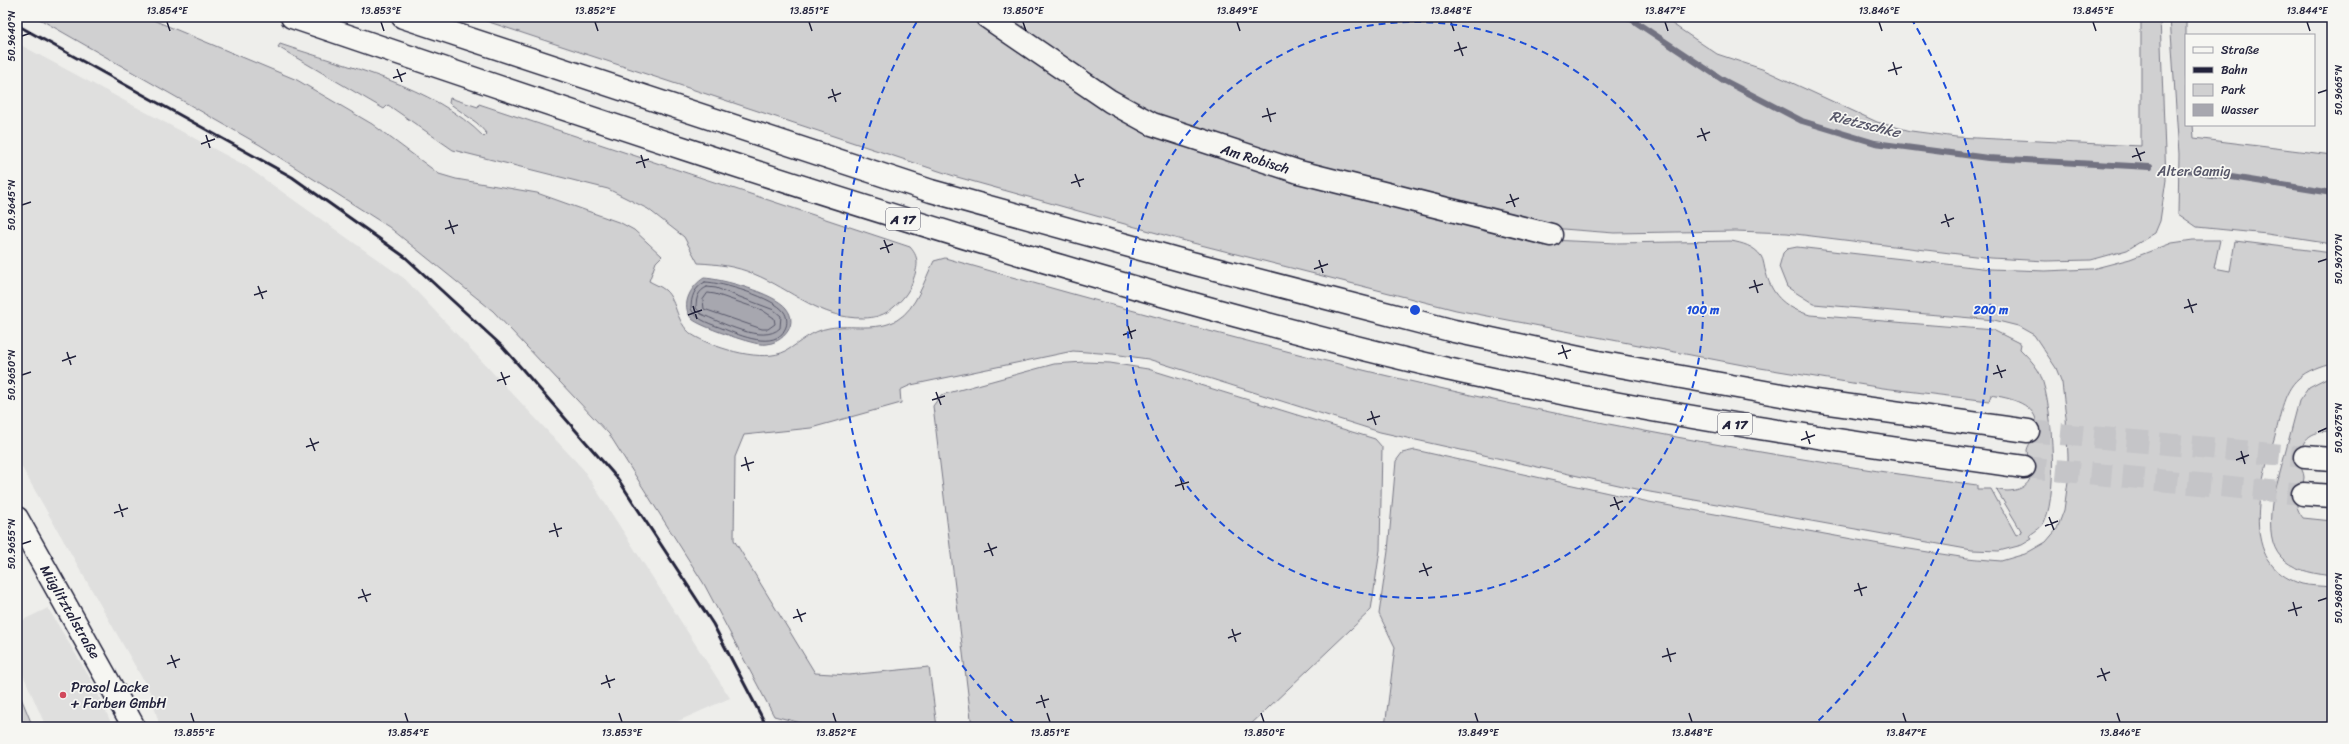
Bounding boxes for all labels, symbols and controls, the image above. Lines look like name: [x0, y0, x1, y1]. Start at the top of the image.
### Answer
text: 13.854°E: [146, 2, 189, 20]
text: 13.853°E: [361, 2, 403, 20]
text: 13.852°E: [575, 2, 617, 20]
text: 13.851°E: [789, 2, 830, 20]
text: 13.850°E: [1002, 2, 1045, 20]
text: 13.849°E: [1216, 2, 1259, 20]
text: 13.848°E: [1431, 2, 1473, 20]
text: 13.847°E: [1645, 2, 1687, 20]
text: 13.846°E: [1859, 2, 1901, 20]
text: 13.845°E: [2072, 2, 2115, 20]
text: 13.844°E: [2286, 2, 2329, 20]
text: 50.9640°N: [3, 10, 21, 62]
legend: [2185, 34, 2315, 126]
text: Straße: [2221, 39, 2259, 61]
text: Bahn: [2221, 59, 2248, 81]
text: 50.9665°N: [2330, 65, 2348, 115]
text: Park: [2221, 79, 2246, 101]
text: Wasser: [2221, 99, 2259, 121]
water label: Rietzschke: [1827, 103, 1904, 146]
street label: Am Robisch: [1217, 136, 1292, 181]
park label: Alter Gamig: [2156, 159, 2231, 184]
text: 50.9645°N: [3, 180, 21, 230]
road number: A 17: [886, 208, 920, 230]
text: 50.9670°N: [2330, 234, 2348, 284]
text: 100 m: [1687, 299, 1720, 321]
text: 200 m: [1973, 299, 2009, 321]
centre of rings: [1408, 303, 1422, 317]
text: 50.9650°N: [3, 349, 21, 400]
text: 50.9675°N: [2330, 403, 2348, 453]
road number: A 17: [1718, 413, 1752, 435]
text: 50.9655°N: [3, 519, 21, 569]
street label: Müglitztalstraße: [33, 560, 107, 664]
text: 50.9680°N: [2330, 573, 2348, 623]
place label: Prosol Lacke + Farben GmbH: [70, 675, 166, 716]
marker: Prosol Lacke + Farben GmbH: [58, 690, 68, 700]
text: 13.855°E: [174, 724, 216, 742]
text: 13.854°E: [387, 724, 430, 742]
text: 13.853°E: [602, 724, 644, 742]
text: 13.852°E: [816, 724, 858, 742]
text: 13.851°E: [1030, 724, 1071, 742]
text: 13.850°E: [1243, 724, 1286, 742]
text: 13.849°E: [1457, 724, 1500, 742]
text: 13.848°E: [1672, 724, 1714, 742]
text: 13.847°E: [1886, 724, 1928, 742]
text: 13.846°E: [2100, 724, 2142, 742]

